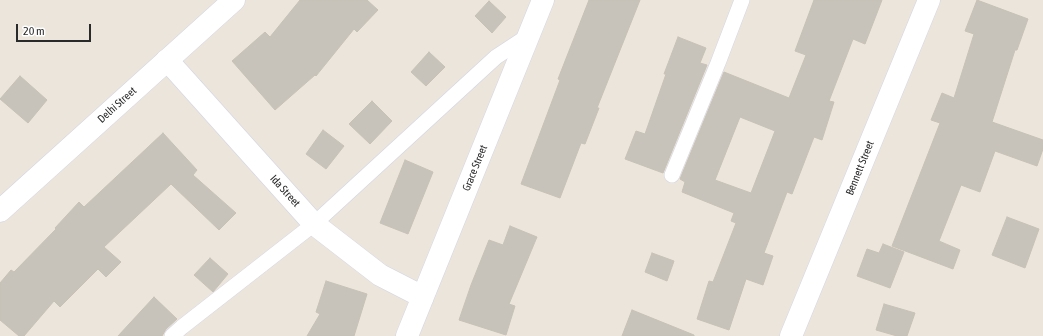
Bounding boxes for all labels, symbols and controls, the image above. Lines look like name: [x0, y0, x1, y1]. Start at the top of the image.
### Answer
scale bar: [18, 16, 93, 42]
text: 20 m: [23, 24, 45, 38]
street label: Delhi Street: [95, 84, 139, 126]
street label: Bennett Street: [843, 139, 877, 197]
street label: Grace Street: [460, 143, 490, 193]
street label: Ida Street: [267, 172, 303, 210]

